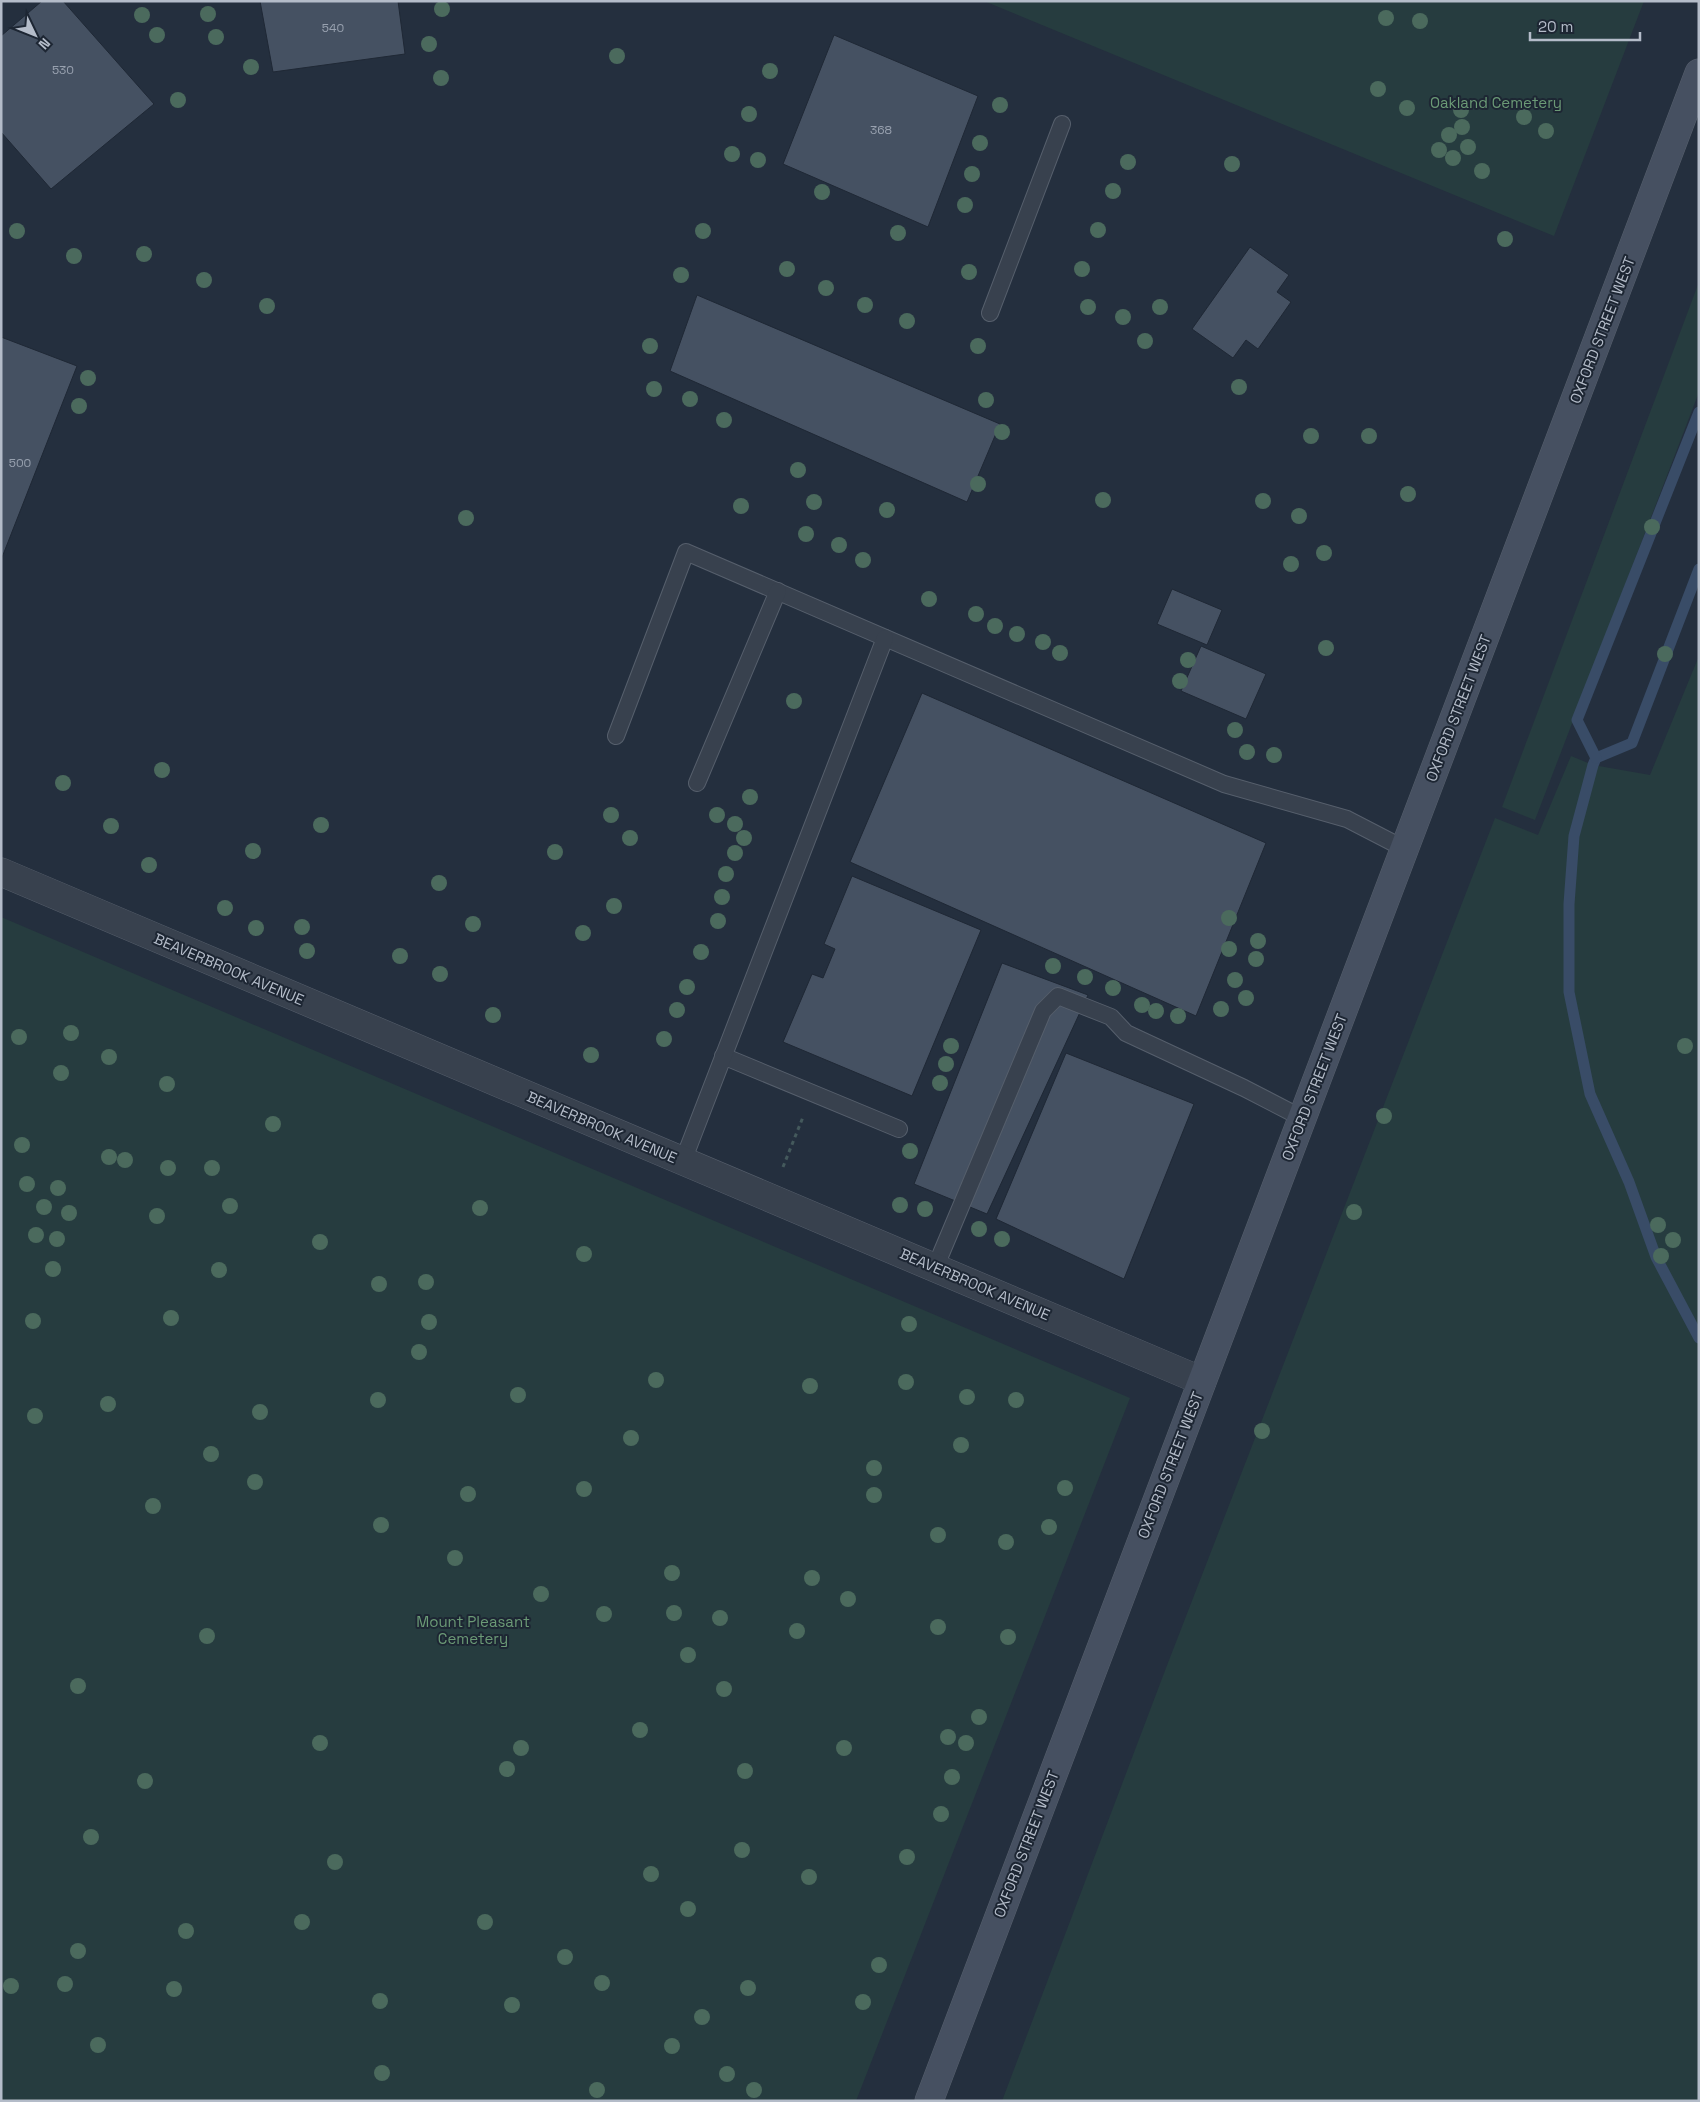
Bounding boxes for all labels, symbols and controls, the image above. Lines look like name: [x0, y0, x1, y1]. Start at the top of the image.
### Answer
north arrow: [10, 10, 60, 60]
scale bar: [1530, 10, 1640, 42]
text: 20 m: [1538, 17, 1573, 36]
house number: 540: [322, 20, 344, 36]
text: N: [35, 34, 54, 53]
house number: 530: [52, 62, 74, 78]
park label: Oakland Cemetery: [1430, 93, 1562, 112]
house number: 368: [870, 122, 892, 138]
street label: OXFORD STREET WEST: [1565, 254, 1639, 406]
house number: 500: [9, 455, 31, 471]
street label: OXFORD STREET WEST: [1421, 632, 1495, 784]
street label: BEAVERBROOK AVENUE: [151, 929, 307, 1009]
street label: OXFORD STREET WEST: [1277, 1011, 1351, 1163]
street label: BEAVERBROOK AVENUE: [524, 1087, 680, 1167]
street label: BEAVERBROOK AVENUE: [897, 1244, 1053, 1324]
street label: OXFORD STREET WEST: [1133, 1389, 1207, 1541]
park label: Mount Pleasant Cemetery: [416, 1612, 530, 1648]
street label: OXFORD STREET WEST: [989, 1768, 1063, 1920]

